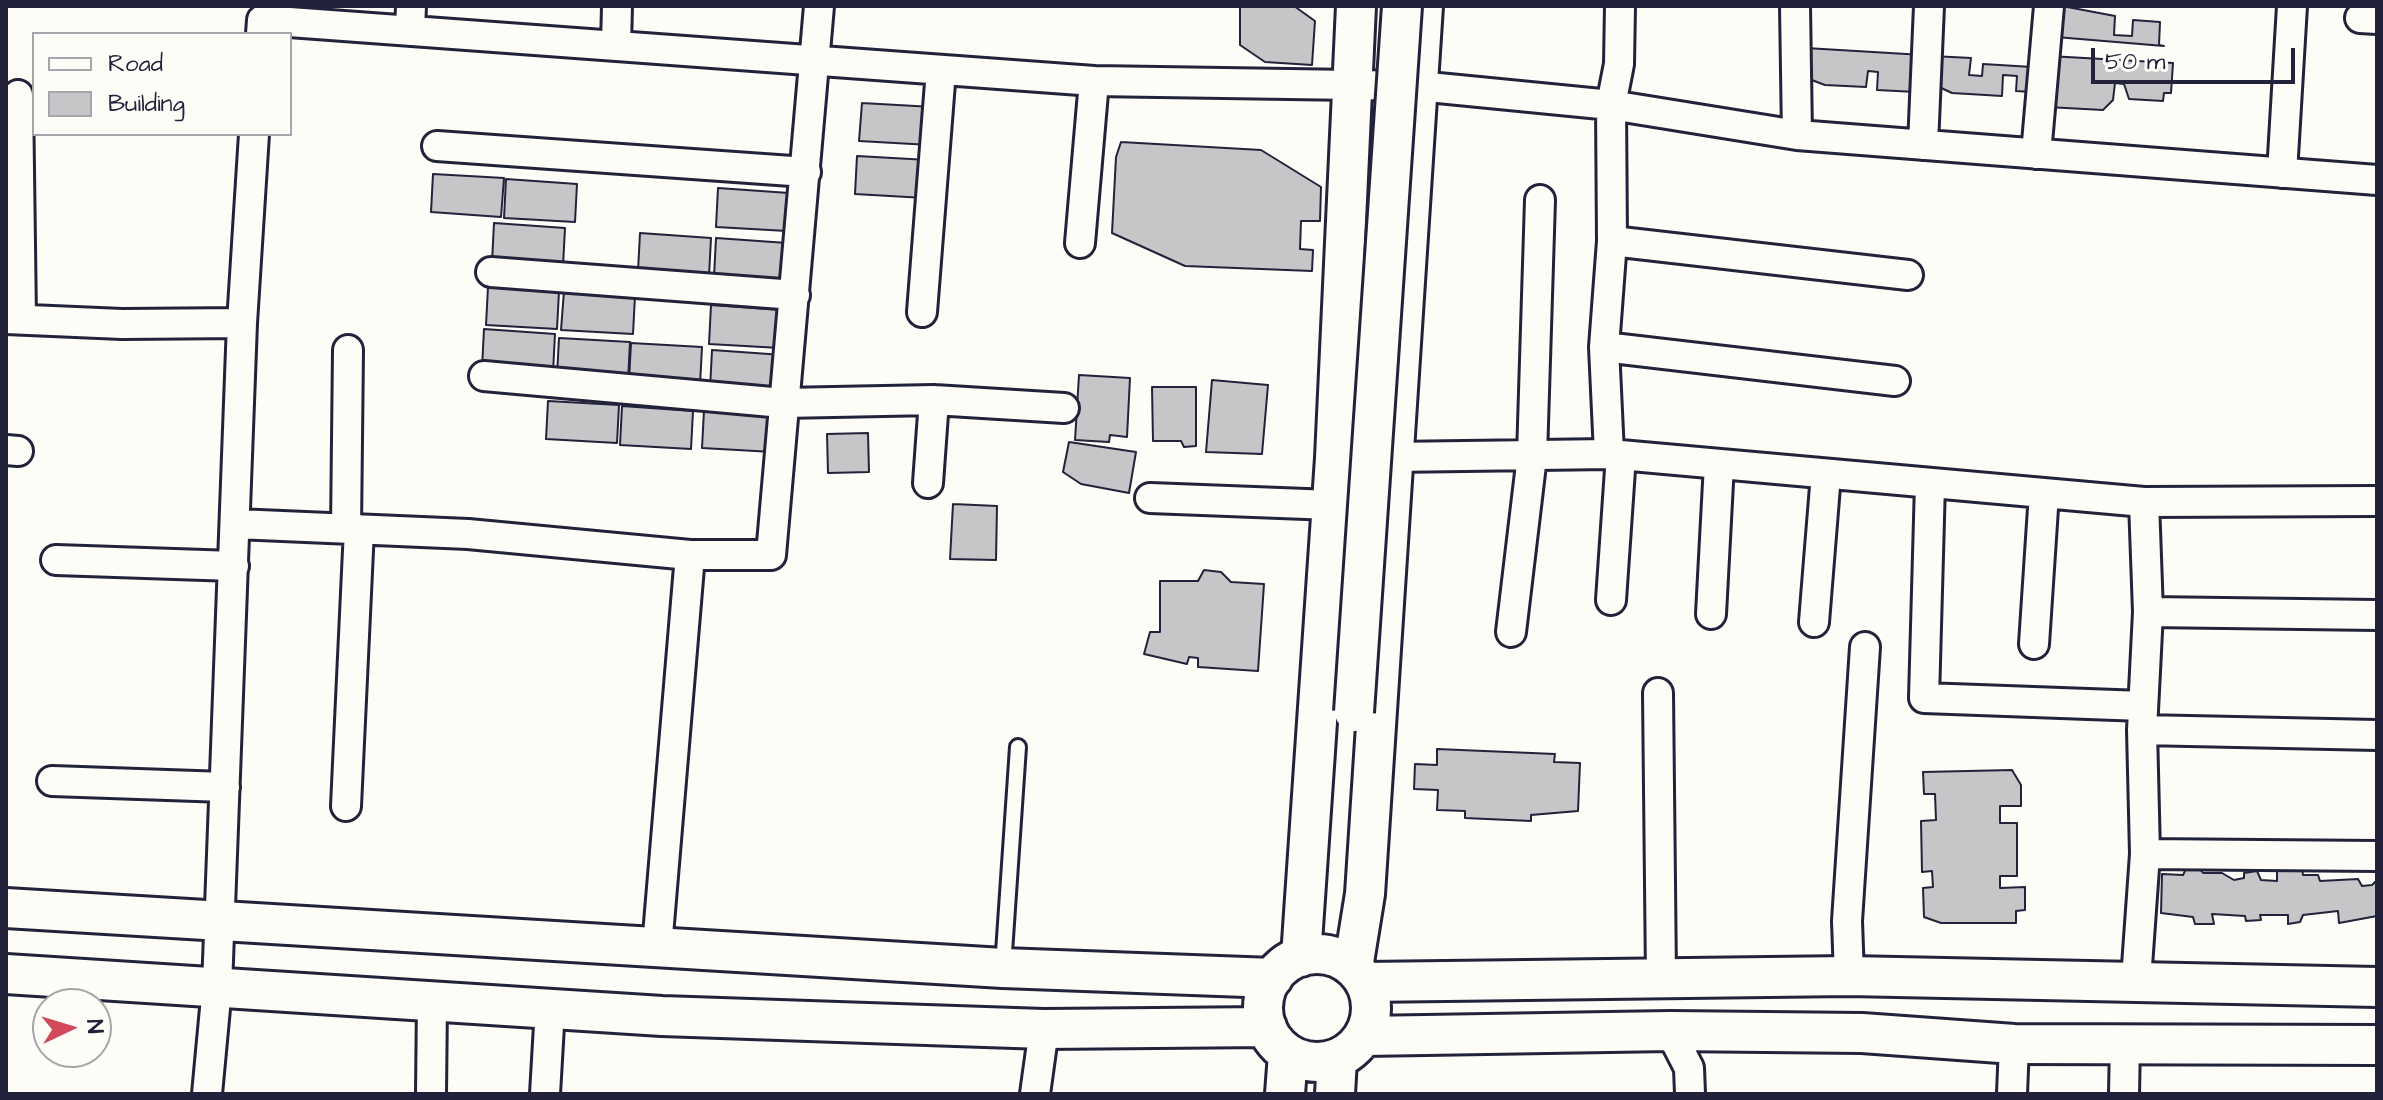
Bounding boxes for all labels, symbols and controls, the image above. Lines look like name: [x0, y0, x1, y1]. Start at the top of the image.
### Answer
legend: [32, 32, 292, 136]
scale bar: [2095, 32, 2299, 82]
text: 50 m: [2105, 45, 2165, 79]
text: Road: [108, 47, 163, 81]
text: Building: [108, 87, 185, 121]
north arrow: [32, 988, 112, 1068]
text: N: [79, 1018, 110, 1034]

